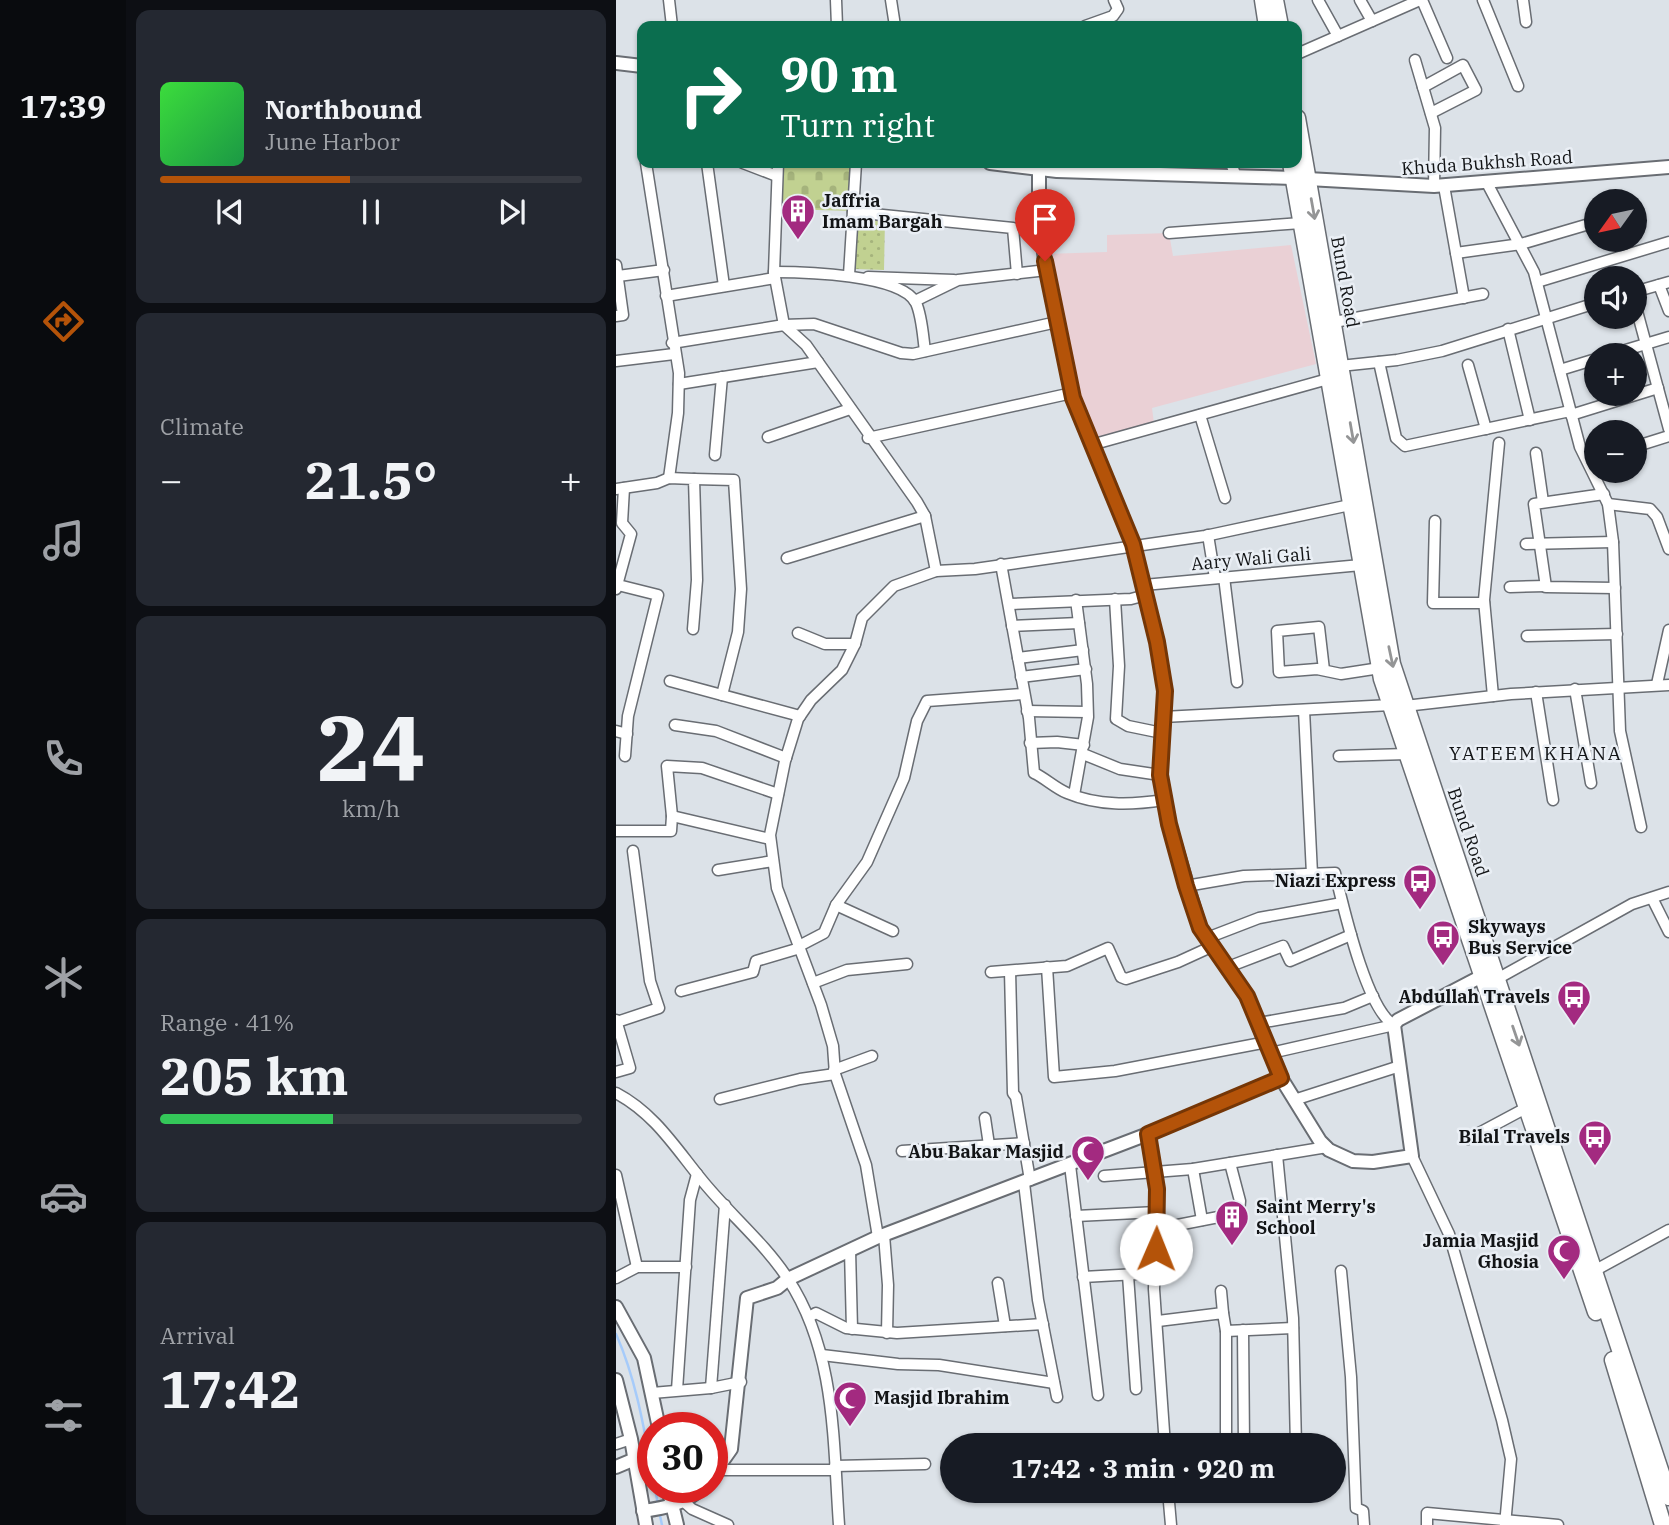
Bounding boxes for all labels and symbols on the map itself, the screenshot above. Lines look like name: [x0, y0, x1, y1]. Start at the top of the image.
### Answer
street label: Khuda Bukhsh Road: [1400, 145, 1574, 180]
place label: Jaffria Imam Bargah: [822, 189, 943, 233]
pin: [1015, 189, 1075, 261]
north arrow: [1584, 189, 1647, 252]
building icon: Jaffria Imam Bargah: [779, 192, 817, 241]
one-way arrow: [1307, 197, 1320, 220]
street label: Bund Road: [1326, 234, 1365, 330]
one-way arrow: [1346, 421, 1359, 444]
street label: Aary Wali Gali: [1190, 542, 1312, 575]
one-way arrow: [1385, 645, 1399, 668]
district label: YATEEM KHANA: [1449, 741, 1623, 765]
street label: Bund Road: [1443, 784, 1494, 879]
bus stop icon: Niazi Express: [1401, 862, 1439, 911]
place label: Niazi Express: [1275, 869, 1396, 892]
place label: Skyways Bus Service: [1468, 915, 1572, 959]
bus stop icon: Skyways Bus Service: [1424, 918, 1462, 967]
bus stop icon: Abdullah Travels: [1555, 978, 1593, 1027]
place label: Abdullah Travels: [1399, 985, 1550, 1008]
one-way arrow: [1511, 1025, 1523, 1047]
bus stop icon: Bilal Travels: [1576, 1118, 1614, 1167]
place label: Bilal Travels: [1459, 1125, 1570, 1148]
mosque icon: Abu Bakar Masjid: [1069, 1133, 1107, 1182]
place label: Abu Bakar Masjid: [908, 1140, 1064, 1163]
place label: Saint Merry's School: [1256, 1195, 1376, 1239]
building icon: Saint Merry's School: [1213, 1198, 1251, 1247]
position arrow: [1119, 1212, 1193, 1286]
place label: Jamia Masjid Ghosia: [1423, 1229, 1539, 1273]
mosque icon: Jamia Masjid Ghosia: [1545, 1232, 1583, 1281]
mosque icon: Masjid Ibrahim: [831, 1379, 869, 1428]
place label: Masjid Ibrahim: [874, 1386, 1010, 1409]
speed limit sign: 30: [637, 1412, 728, 1503]

